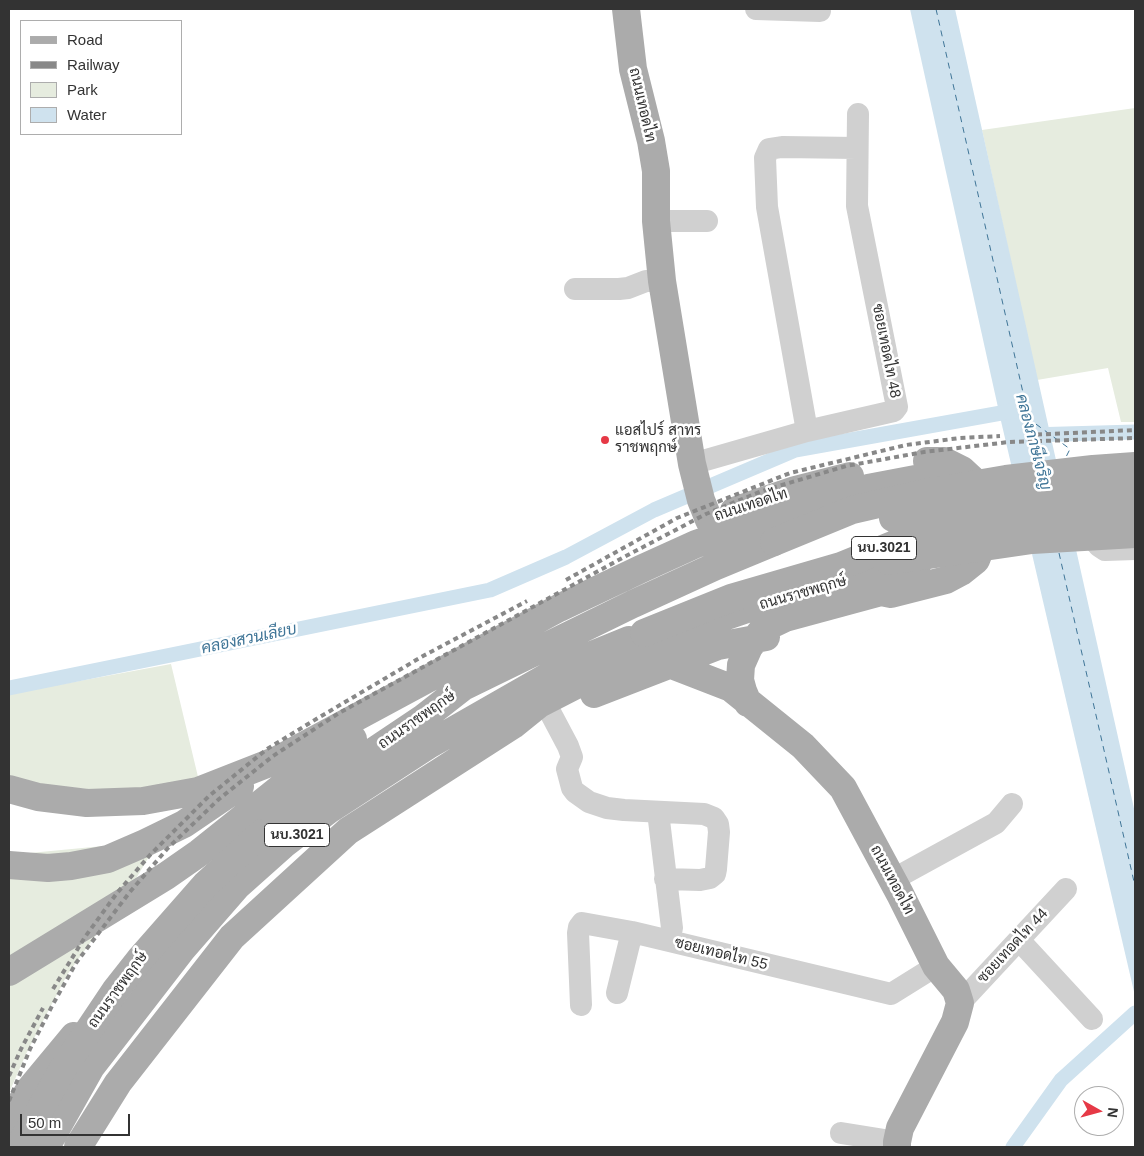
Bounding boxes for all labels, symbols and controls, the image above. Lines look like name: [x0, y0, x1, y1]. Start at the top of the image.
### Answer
legend: [20, 20, 182, 135]
text: Road: [67, 31, 103, 48]
text: Railway: [67, 56, 120, 73]
street label: ถนนเทอดไท: [625, 66, 659, 144]
text: Park: [67, 81, 98, 98]
text: Water: [67, 106, 106, 123]
street label: ซอยเทอดไท 48: [868, 302, 904, 400]
water label: คลองภาษีเจริญ: [1011, 392, 1055, 492]
place label: แอสไปร์ สาทร ราชพฤกษ์: [615, 422, 701, 457]
marker: แอสไปร์ สาทร ราชพฤกษ์: [599, 434, 611, 446]
street label: ถนนเทอดไท: [712, 485, 790, 525]
road number: นบ.3021: [852, 536, 916, 560]
street label: ถนนราชพฤกษ์: [757, 572, 849, 614]
water label: คลองสวนเลียบ: [200, 620, 298, 658]
street label: ถนนราชพฤกษ์: [375, 687, 459, 753]
road number: นบ.3021: [264, 824, 330, 846]
street label: ถนนเทอดไท: [866, 842, 918, 918]
street label: ซอยเทอดไท 44: [974, 905, 1052, 987]
street label: ซอยเทอดไท 55: [673, 934, 769, 974]
street label: ถนนราชพฤกษ์: [84, 948, 152, 1032]
north arrow: [1074, 1086, 1124, 1136]
scale bar: [22, 1104, 132, 1136]
text: N: [1104, 1107, 1121, 1119]
text: 50 m: [28, 1114, 61, 1131]

